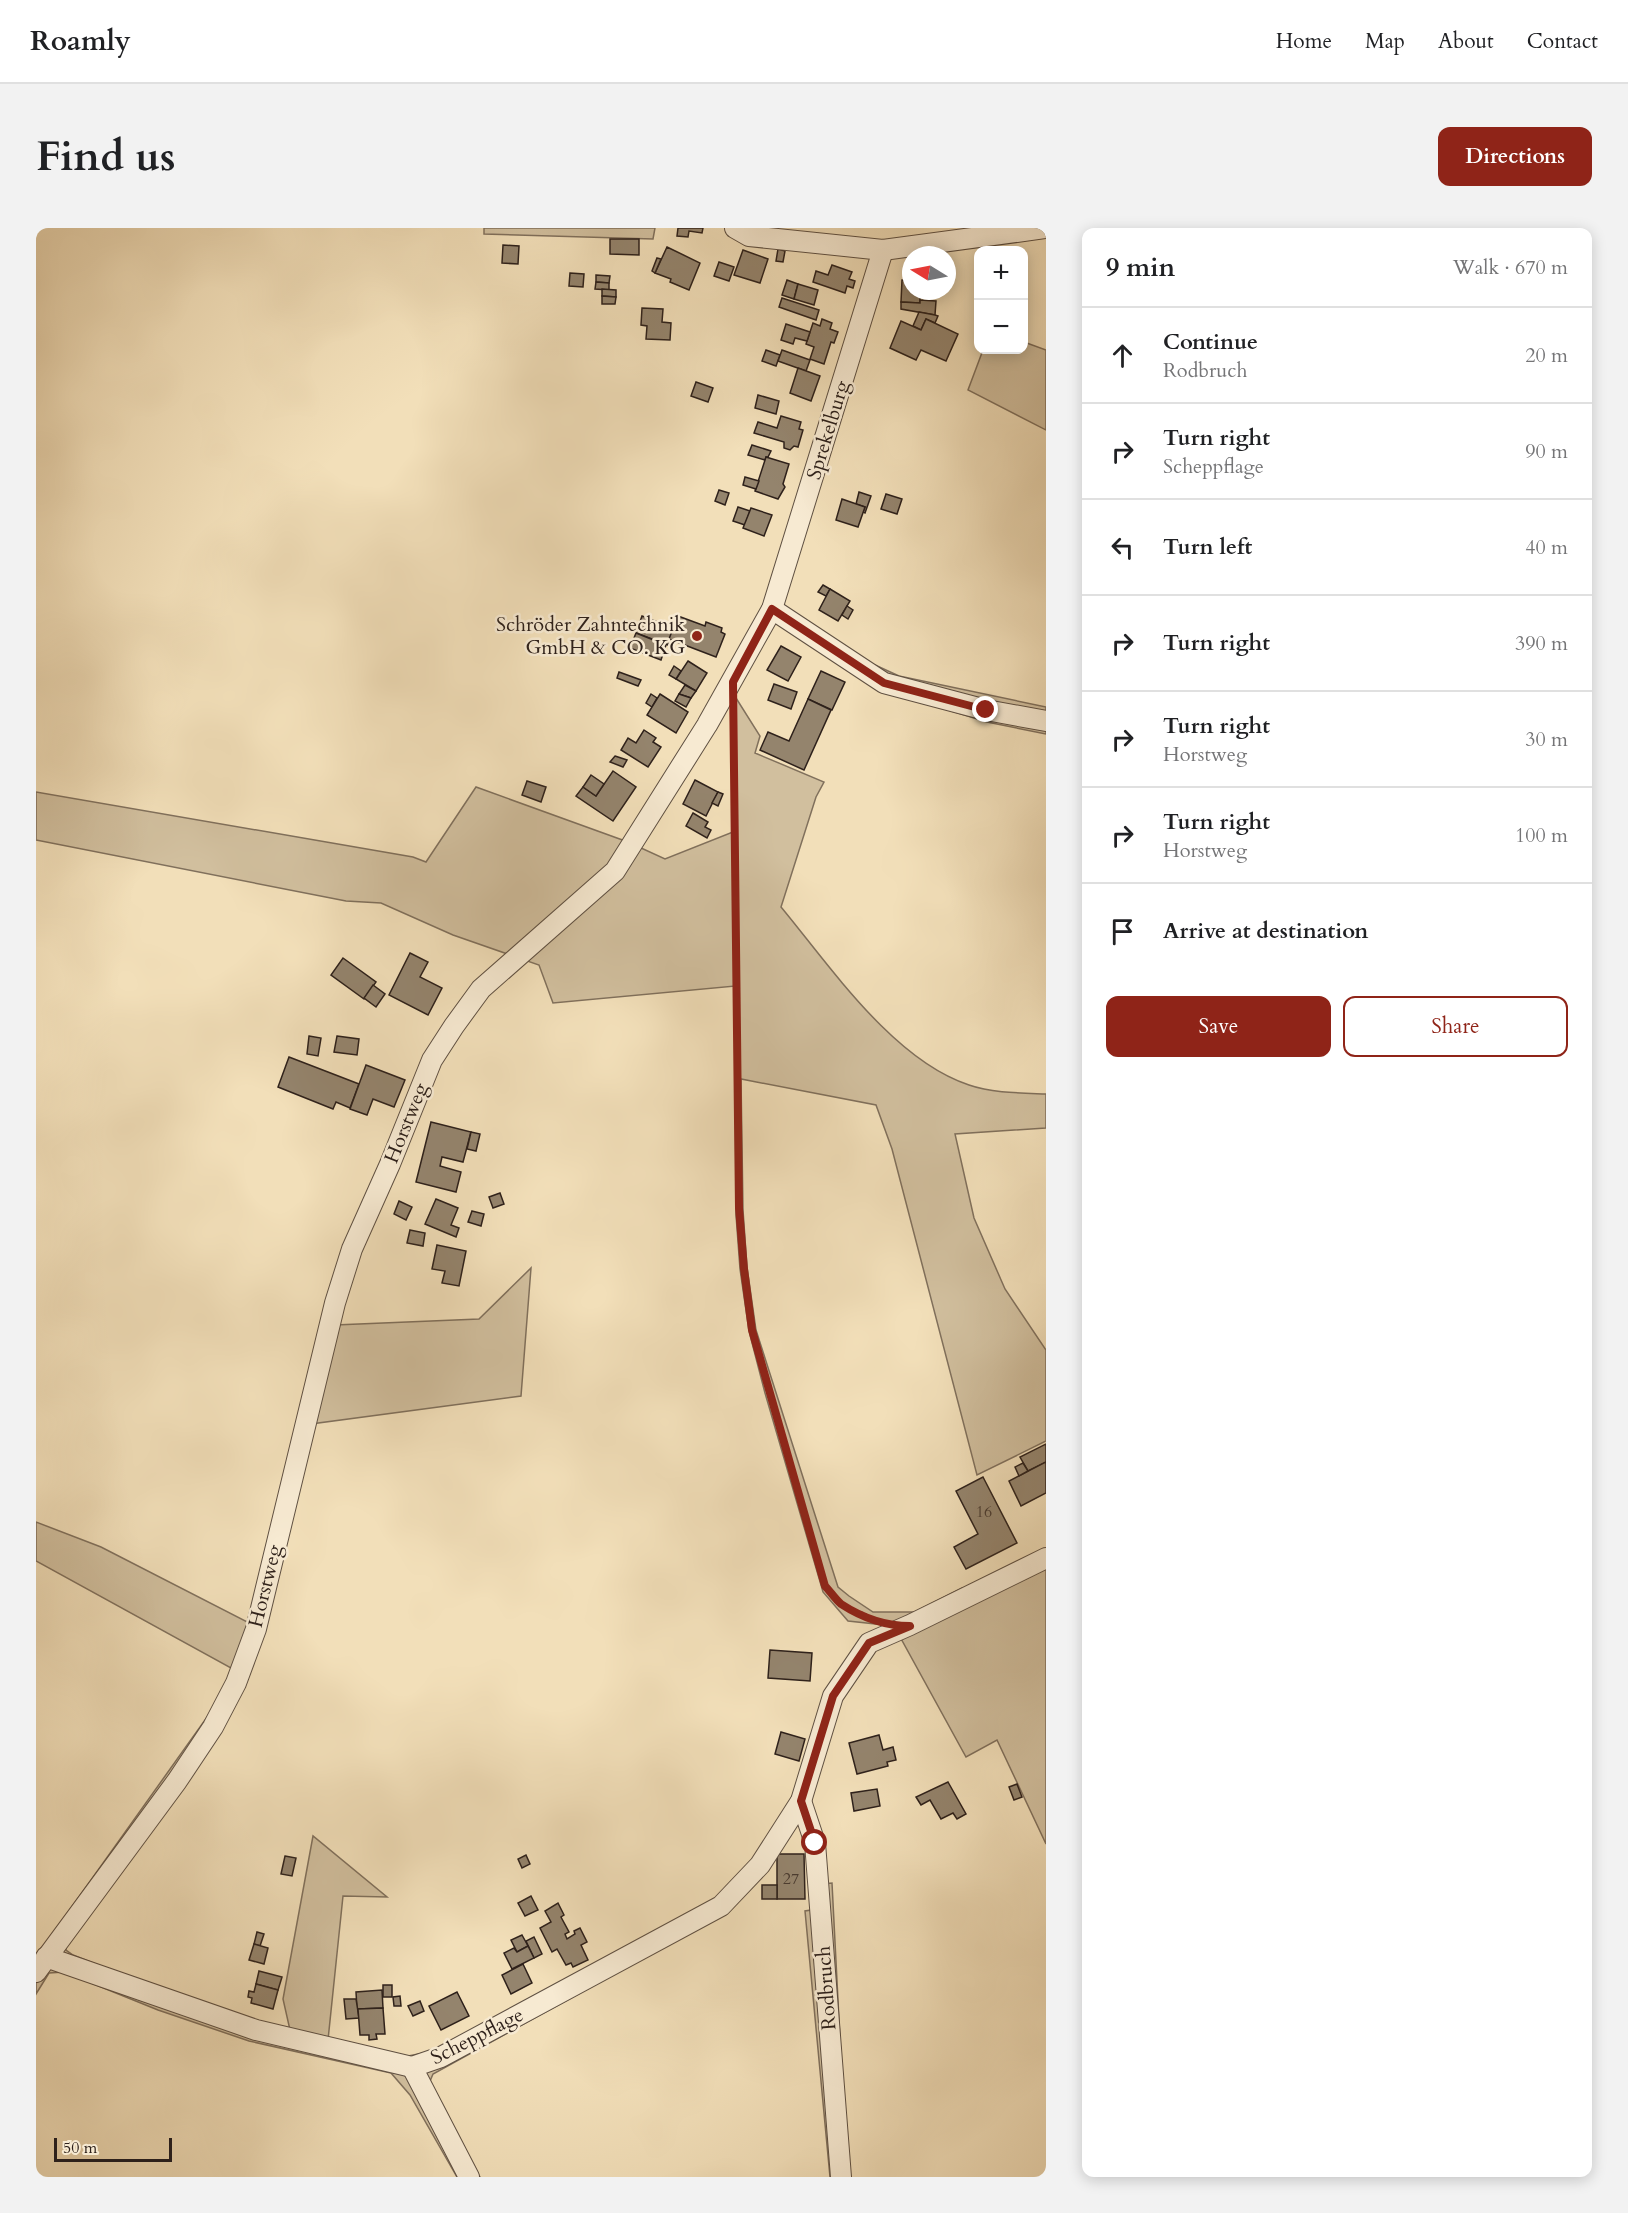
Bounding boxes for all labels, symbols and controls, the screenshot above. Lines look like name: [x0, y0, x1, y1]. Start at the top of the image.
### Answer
text: Roamly: [30, 22, 131, 60]
text: Home: [1276, 27, 1332, 56]
text: Map: [1365, 27, 1405, 56]
text: About: [1438, 27, 1494, 56]
text: Contact: [1527, 27, 1598, 56]
button: Directions: [1438, 127, 1592, 186]
text: Find us: [36, 128, 176, 185]
north arrow: [902, 246, 956, 300]
map controls: [974, 246, 1028, 354]
button: +: [974, 246, 1028, 300]
text: 9 min: [1106, 250, 1175, 285]
text: Walk · 670 m: [1453, 254, 1568, 281]
button: −: [974, 300, 1028, 354]
text: Continue: [1163, 327, 1258, 357]
icon: ahead: [1106, 339, 1139, 372]
text: 20 m: [1525, 342, 1568, 369]
text: Rodbruch: [1163, 357, 1247, 384]
street label: Sprekelburg: [800, 376, 856, 483]
text: Turn right: [1163, 423, 1270, 453]
icon: right: [1106, 435, 1139, 468]
text: 90 m: [1525, 438, 1568, 465]
text: Scheppflage: [1163, 453, 1264, 480]
icon: left: [1106, 531, 1139, 564]
text: Turn left: [1163, 532, 1252, 562]
text: 40 m: [1525, 534, 1568, 561]
place label: Schröder Zahntechnik GmbH & CO. KG: [496, 611, 685, 661]
icon: right: [1106, 627, 1139, 660]
text: Turn right: [1163, 628, 1270, 658]
marker: Schröder Zahntechnik GmbH & CO. KG: [690, 629, 704, 643]
text: 390 m: [1515, 630, 1568, 657]
route end: [972, 696, 998, 722]
text: Turn right: [1163, 711, 1270, 741]
icon: right: [1106, 723, 1139, 756]
text: 30 m: [1525, 726, 1568, 753]
text: Horstweg: [1163, 741, 1247, 768]
text: Turn right: [1163, 807, 1270, 837]
icon: right: [1106, 819, 1139, 852]
text: 100 m: [1515, 822, 1568, 849]
text: Horstweg: [1163, 837, 1247, 864]
icon: arrive: [1106, 915, 1139, 948]
text: Arrive at destination: [1163, 916, 1368, 946]
button: Save: [1106, 996, 1331, 1057]
button: Share: [1343, 996, 1568, 1057]
street label: Horstweg: [378, 1078, 435, 1167]
house number: 16: [976, 1501, 992, 1523]
street label: Horstweg: [242, 1541, 288, 1630]
route start: [801, 1829, 827, 1855]
house number: 27: [783, 1868, 799, 1890]
street label: Rodbruch: [810, 1945, 842, 2031]
street label: Scheppflage: [426, 2001, 528, 2071]
scale bar: [54, 2135, 172, 2162]
text: 50 m: [63, 2137, 97, 2159]

